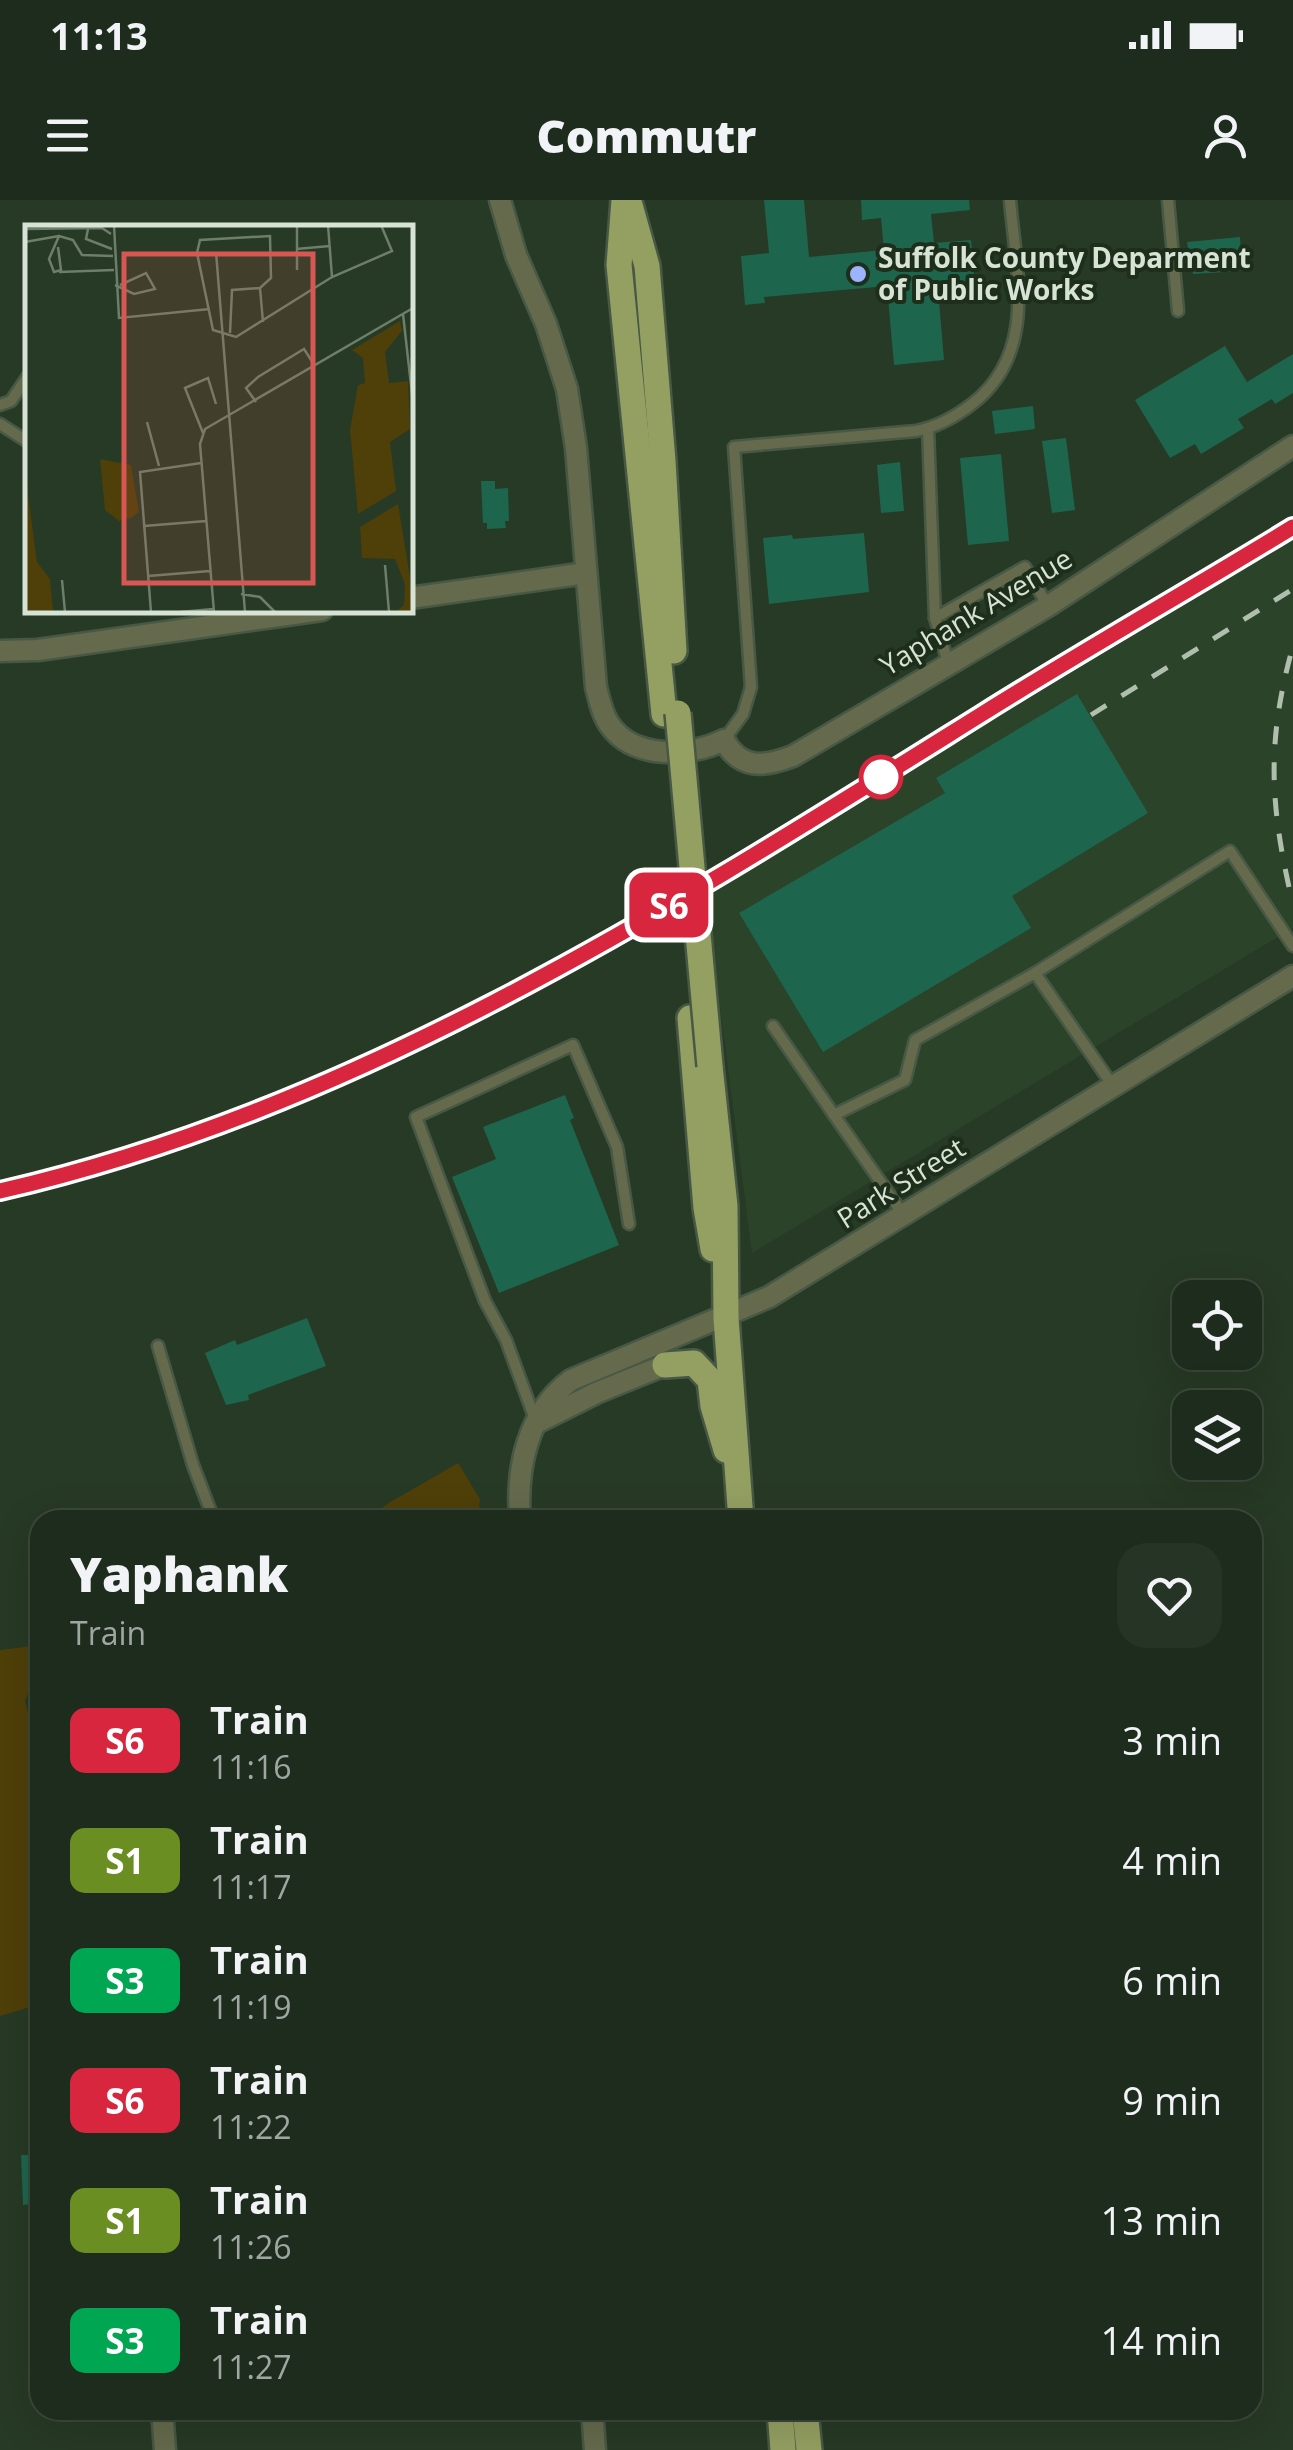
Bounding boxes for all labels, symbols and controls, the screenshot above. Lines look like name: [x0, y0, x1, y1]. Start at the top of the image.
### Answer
text: 11:13: [50, 9, 148, 61]
text: Commutr: [537, 105, 756, 166]
icon: menu: [40, 108, 95, 163]
icon: person: [1198, 108, 1253, 163]
inset map: [25, 225, 412, 612]
place label: Suffolk County Deparment of Public Works: [878, 238, 1251, 308]
marker: Suffolk County Deparment of Public Works: [847, 263, 869, 285]
street label: Yaphank Avenue: [872, 539, 1079, 683]
unlabelled marker: [860, 756, 902, 798]
line badge: S6: [624, 872, 714, 938]
text: S6: [649, 882, 689, 929]
street label: Park Street: [829, 1128, 972, 1236]
map controls: [1172, 1280, 1262, 1480]
button: locate: [1172, 1280, 1262, 1370]
button: layers: [1172, 1390, 1262, 1480]
text: Yaphank: [70, 1541, 289, 1606]
button: heart: [1117, 1543, 1222, 1648]
text: Train: [70, 1611, 146, 1654]
text: Train: [210, 1693, 309, 1745]
text: 3 min: [1122, 1714, 1222, 1766]
text: S6: [105, 1717, 145, 1764]
text: 11:16: [210, 1745, 292, 1788]
text: Train: [210, 1813, 309, 1865]
text: 4 min: [1122, 1834, 1222, 1886]
text: S1: [105, 1837, 145, 1884]
text: 11:17: [210, 1865, 292, 1908]
text: Train: [210, 1933, 309, 1985]
text: 6 min: [1122, 1954, 1222, 2006]
text: S3: [105, 1957, 145, 2004]
text: 11:19: [210, 1985, 292, 2028]
text: Train: [210, 2053, 309, 2105]
text: 9 min: [1122, 2074, 1222, 2126]
text: S6: [105, 2077, 145, 2124]
text: 11:22: [210, 2105, 292, 2148]
text: Train: [210, 2173, 309, 2225]
text: 13 min: [1101, 2194, 1222, 2246]
text: S1: [105, 2197, 145, 2244]
text: 11:26: [210, 2225, 292, 2268]
text: Train: [210, 2293, 309, 2345]
text: 14 min: [1101, 2314, 1222, 2366]
text: S3: [105, 2317, 145, 2364]
text: 11:27: [210, 2345, 292, 2388]

